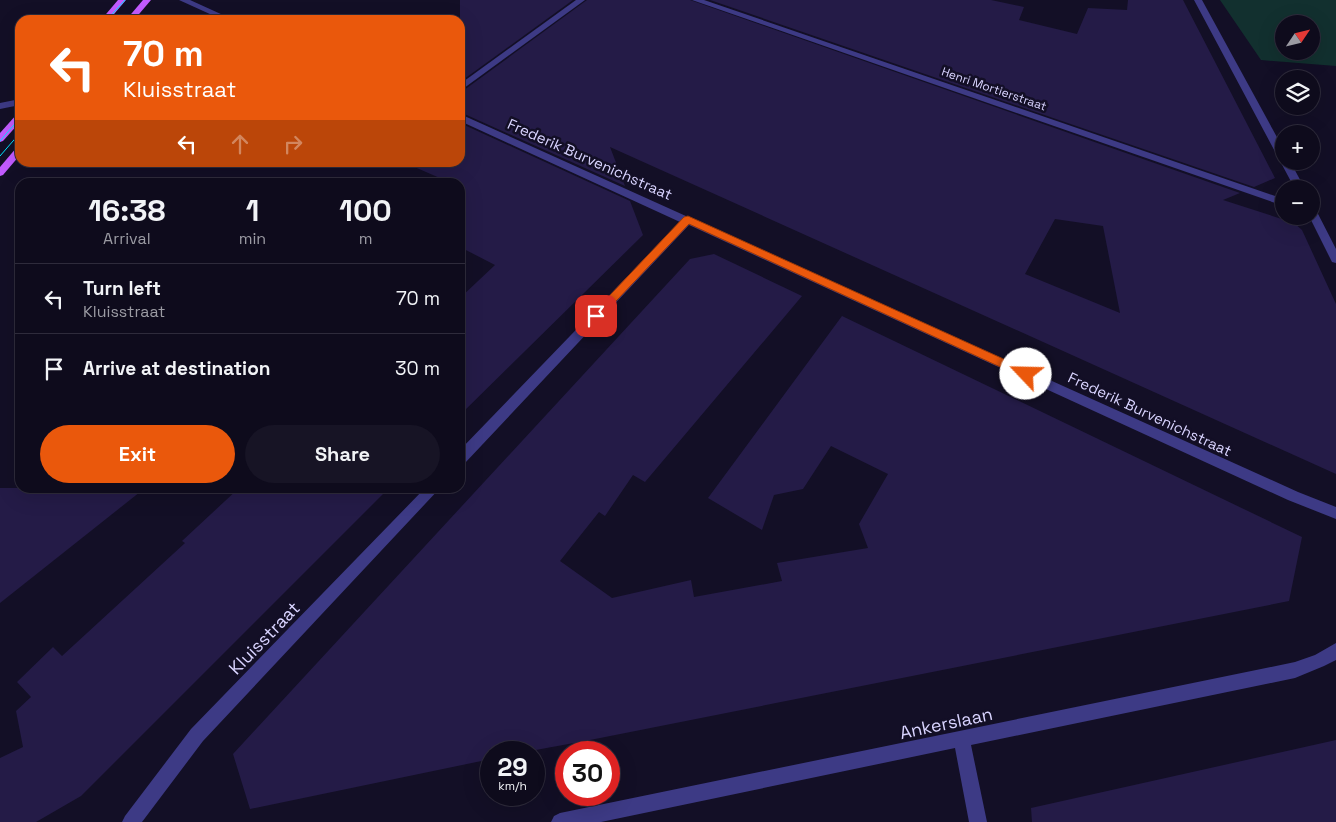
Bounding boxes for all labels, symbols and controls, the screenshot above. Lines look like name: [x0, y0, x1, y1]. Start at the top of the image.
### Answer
north arrow: [1275, 15, 1320, 60]
map controls: [1275, 15, 1320, 225]
text: 70 m: [123, 32, 204, 76]
icon: left: [40, 35, 105, 100]
street label: Henri Mortierstraat: [939, 64, 1049, 114]
button: layers: [1275, 70, 1320, 115]
text: Kluisstraat: [123, 75, 236, 103]
street label: Frederik Burvenichstraat: [505, 114, 675, 204]
button: +: [1275, 125, 1320, 170]
icon: left: [173, 130, 201, 158]
icon: ahead: [226, 130, 254, 158]
icon: right: [279, 130, 307, 158]
button: −: [1275, 180, 1320, 225]
text: 16:38: [88, 191, 165, 230]
text: 1: [246, 191, 259, 230]
text: 100: [339, 191, 392, 230]
text: Arrival: [103, 228, 151, 249]
text: min: [239, 228, 266, 249]
text: m: [359, 228, 372, 249]
text: Turn left: [83, 276, 161, 301]
icon: left: [40, 285, 68, 313]
text: 70 m: [396, 286, 440, 311]
pin: [575, 295, 617, 337]
text: Kluisstraat: [83, 301, 165, 322]
icon: arrive: [582, 302, 610, 330]
position arrow: [999, 347, 1051, 399]
icon: arrive: [40, 355, 68, 383]
text: Arrive at destination: [83, 356, 271, 381]
text: 30 m: [395, 356, 440, 381]
street label: Frederik Burvenichstraat: [1065, 368, 1235, 460]
button: Exit: [40, 425, 235, 483]
button: Share: [245, 425, 440, 483]
street label: Kluisstraat: [224, 597, 304, 679]
street label: Ankerslaan: [897, 702, 995, 744]
speed limit sign: 30: [555, 741, 620, 806]
text: 29: [497, 751, 528, 783]
text: km/h: [498, 778, 527, 794]

